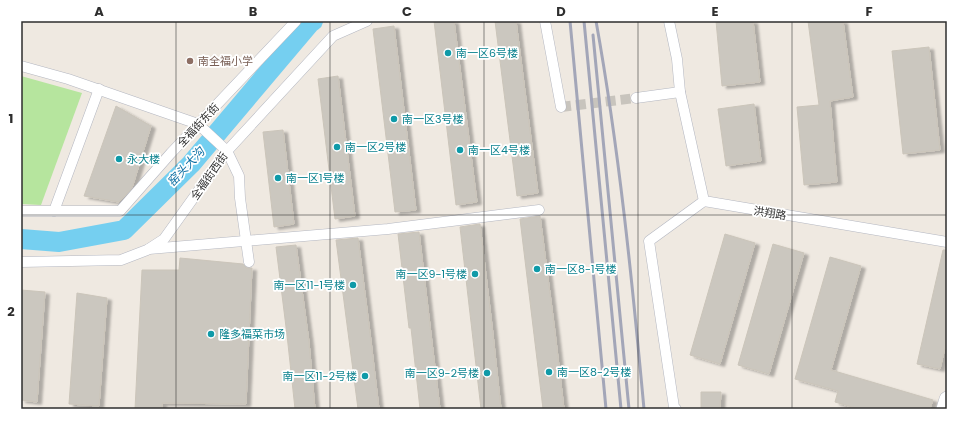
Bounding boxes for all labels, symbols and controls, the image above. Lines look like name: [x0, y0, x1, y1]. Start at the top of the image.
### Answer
text: A: [94, 2, 104, 21]
text: B: [249, 2, 258, 21]
text: C: [402, 2, 412, 21]
text: D: [556, 2, 566, 21]
text: E: [711, 2, 719, 21]
text: F: [865, 2, 873, 21]
place label: 南一区6号楼: [456, 45, 518, 61]
marker: 南一区6号楼: [443, 48, 453, 58]
place label: 南全福小学: [198, 53, 253, 69]
marker: 南全福小学: [185, 56, 195, 66]
street label: 全福街东街: [173, 99, 223, 151]
text: 1: [9, 109, 13, 128]
place label: 南一区3号楼: [402, 111, 463, 127]
marker: 南一区3号楼: [389, 114, 399, 124]
place label: 南一区2号楼: [345, 139, 406, 155]
water label: 窑头大沟: [163, 142, 210, 190]
marker: 南一区2号楼: [332, 142, 342, 152]
place label: 南一区4号楼: [468, 142, 530, 158]
marker: 南一区4号楼: [455, 145, 465, 155]
street label: 全福街西街: [187, 149, 231, 203]
place label: 永大楼: [127, 151, 160, 167]
marker: 永大楼: [114, 154, 124, 164]
place label: 南一区1号楼: [286, 170, 345, 186]
marker: 南一区1号楼: [273, 173, 283, 183]
street label: 洪翔路: [752, 203, 788, 223]
place label: 南一区8-1号楼: [545, 261, 617, 277]
marker: 南一区8-1号楼: [532, 264, 542, 274]
place label: 南一区9-1号楼: [395, 266, 467, 282]
marker: 南一区9-1号楼: [470, 269, 480, 279]
place label: 南一区11-1号楼: [273, 277, 345, 293]
marker: 南一区11-1号楼: [348, 280, 358, 290]
text: 2: [7, 302, 15, 321]
place label: 隆多福菜市场: [219, 326, 285, 342]
marker: 隆多福菜市场: [206, 329, 216, 339]
place label: 南一区8-2号楼: [557, 364, 631, 380]
place label: 南一区9-2号楼: [405, 365, 479, 381]
marker: 南一区8-2号楼: [544, 367, 554, 377]
place label: 南一区11-2号楼: [283, 368, 357, 384]
marker: 南一区9-2号楼: [482, 368, 492, 378]
marker: 南一区11-2号楼: [360, 371, 370, 381]

